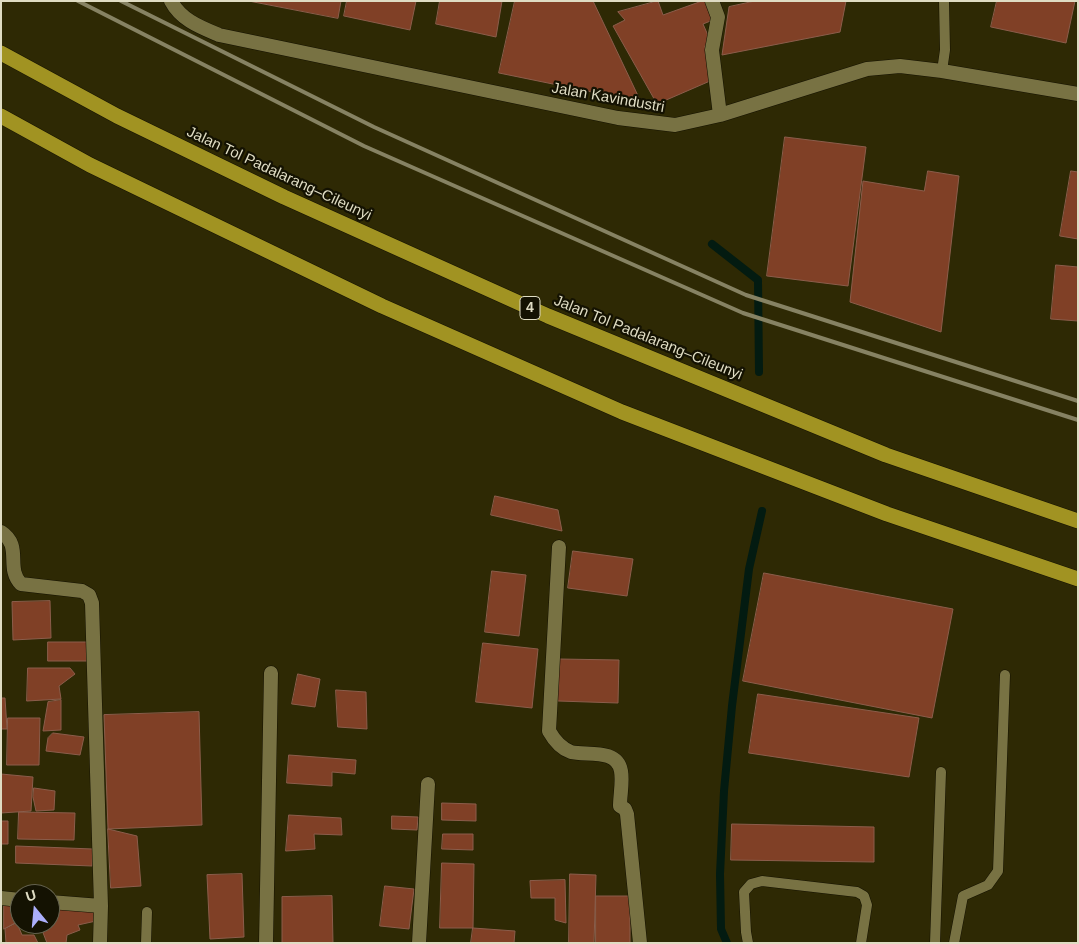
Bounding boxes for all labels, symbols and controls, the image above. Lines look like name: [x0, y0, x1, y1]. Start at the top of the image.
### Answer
street label: Jalan Kavindustri: [550, 79, 666, 117]
street label: Jalan Tol Padalarang–Cileunyi: [184, 123, 374, 225]
street label: Jalan Tol Padalarang–Cileunyi: [551, 292, 745, 384]
road number: 4: [520, 296, 540, 320]
north arrow: [10, 884, 60, 934]
text: U: [24, 886, 38, 905]

